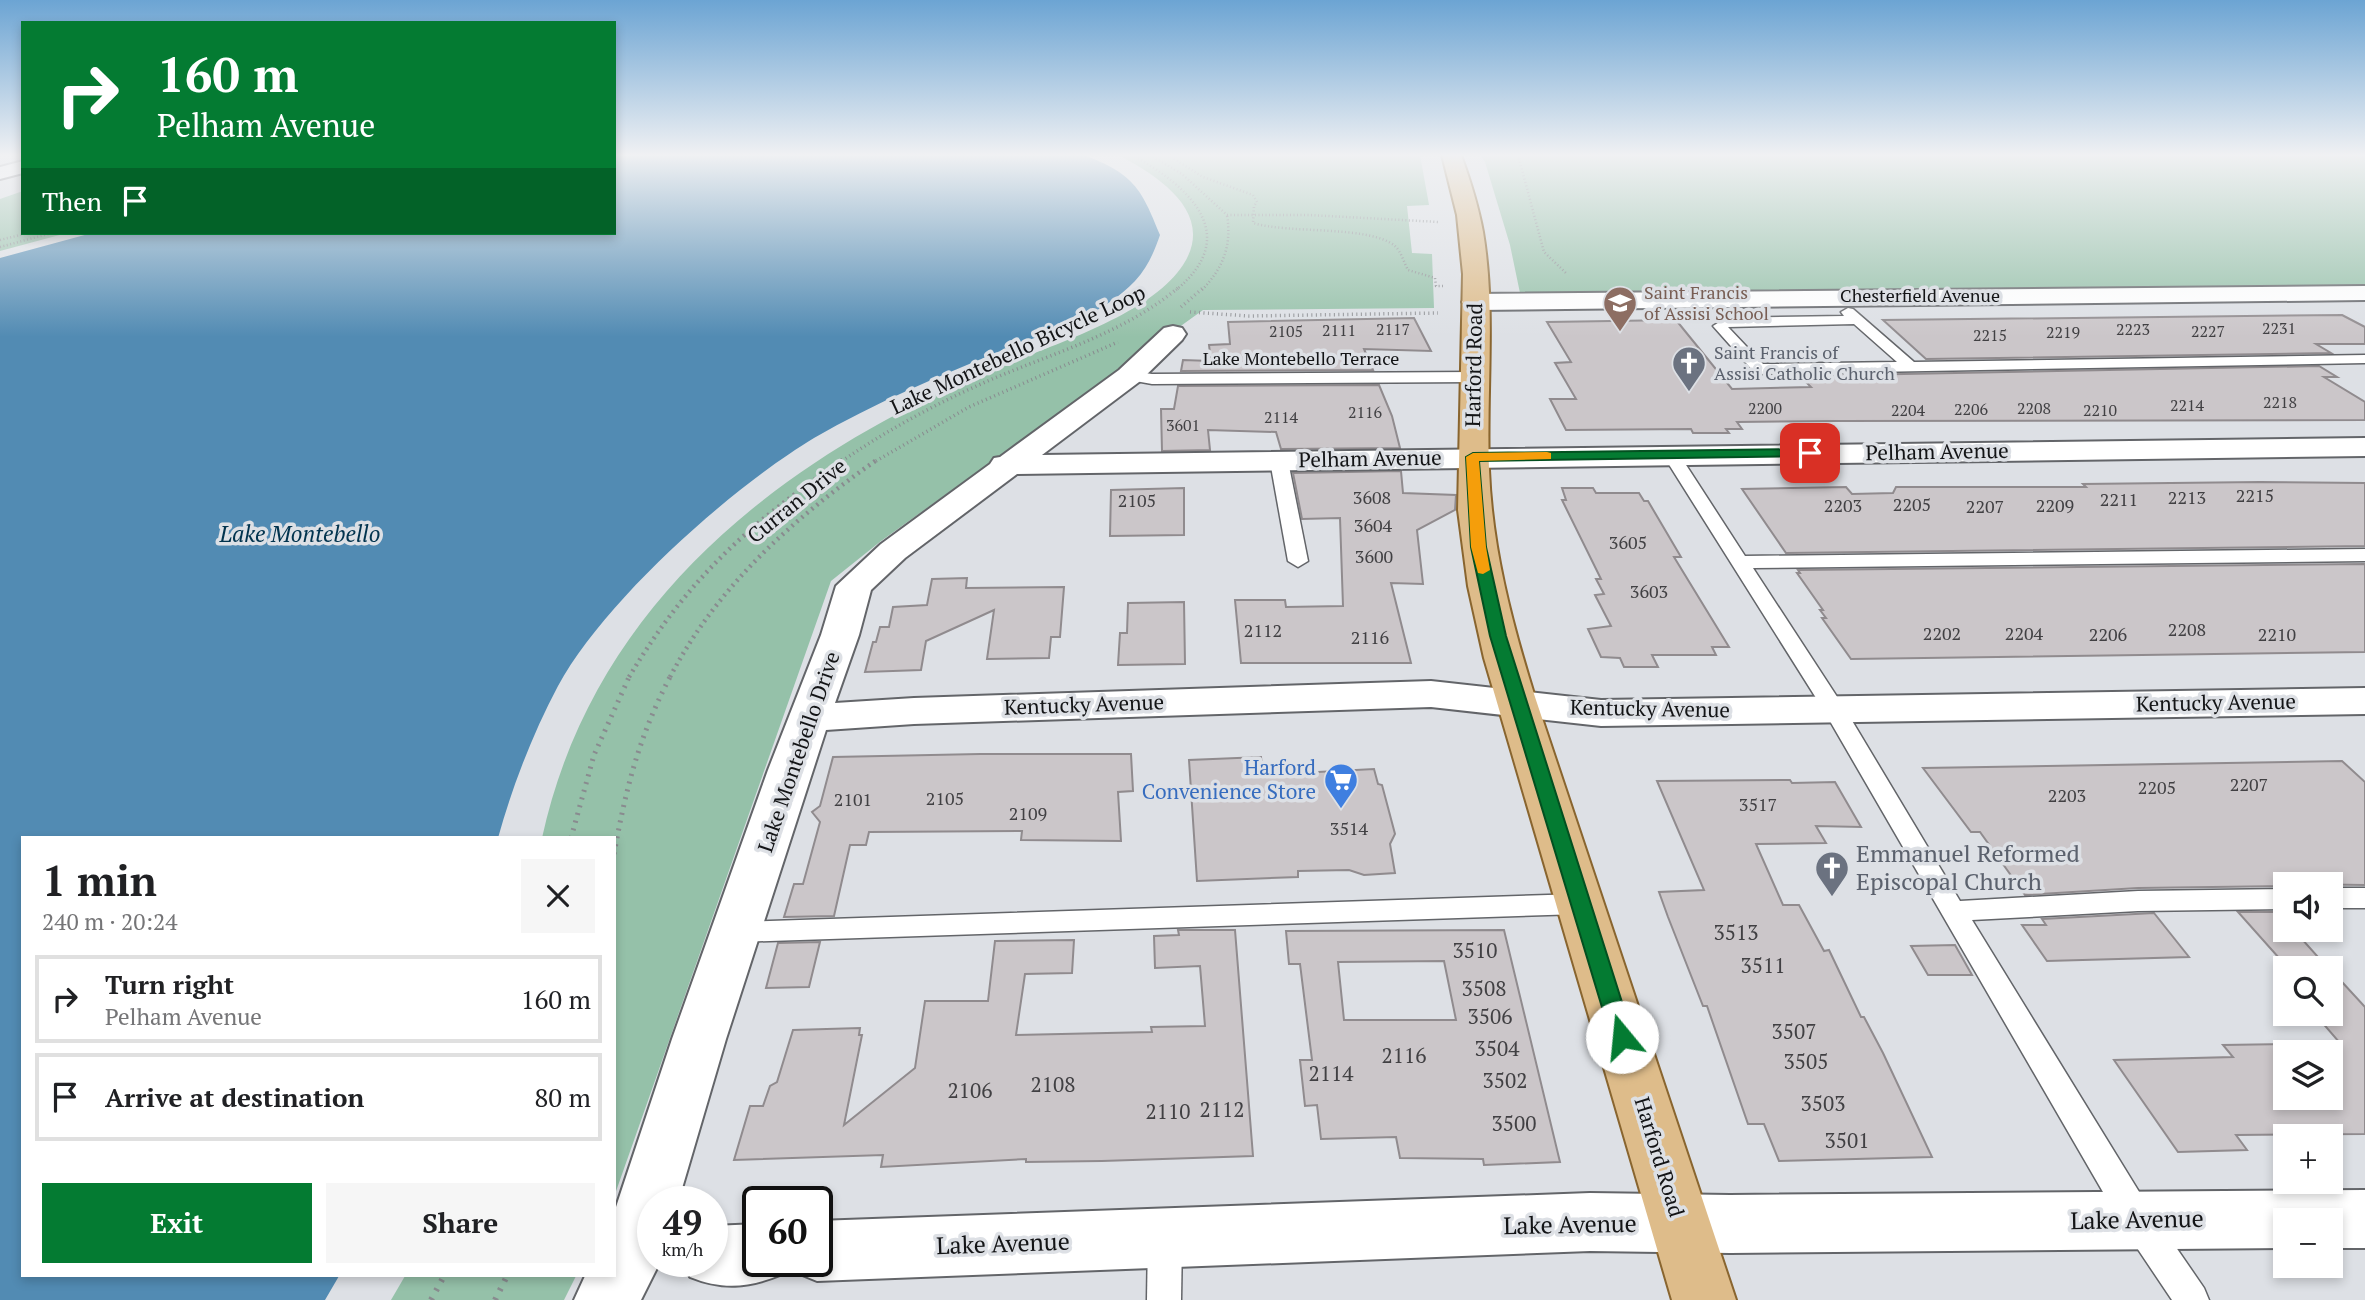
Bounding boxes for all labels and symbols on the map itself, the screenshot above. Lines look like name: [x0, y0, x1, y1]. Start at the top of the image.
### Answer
street label: Lake Montebello Bicycle Loop: [886, 278, 1150, 421]
place label: Saint Francis of Assisi School: [1644, 280, 1769, 325]
street label: Chesterfield Avenue: [1840, 283, 2000, 307]
school or university icon: Saint Francis of Assisi School: [1601, 284, 1639, 333]
street label: Harford Road: [1458, 302, 1488, 427]
house number: 2231: [2262, 317, 2296, 339]
house number: 2117: [1376, 318, 1410, 340]
house number: 2223: [2116, 318, 2150, 340]
house number: 2111: [1322, 319, 1356, 341]
house number: 2105: [1269, 320, 1303, 342]
house number: 2227: [2191, 320, 2225, 342]
house number: 2219: [2046, 321, 2080, 343]
house number: 2215: [1973, 324, 2007, 346]
place label: Saint Francis of Assisi Catholic Church: [1714, 340, 1895, 385]
church icon: Saint Francis of Assisi Catholic Church: [1670, 344, 1708, 393]
street label: Lake Montebello Terrace: [1203, 346, 1399, 370]
house number: 2218: [2263, 391, 2297, 413]
house number: 2214: [2170, 394, 2205, 416]
house number: 2200: [1748, 397, 1782, 419]
house number: 2208: [2017, 397, 2051, 419]
house number: 2206: [1954, 398, 1989, 420]
house number: 2204: [1891, 399, 1926, 421]
house number: 2210: [2083, 399, 2117, 421]
house number: 2116: [1348, 401, 1383, 423]
house number: 2114: [1264, 406, 1299, 428]
house number: 3601: [1166, 414, 1200, 436]
pin: [1780, 423, 1840, 483]
street label: Pelham Avenue: [1865, 436, 2009, 466]
street label: Pelham Avenue: [1298, 443, 1442, 473]
street label: Curran Drive: [741, 452, 852, 549]
house number: 2215: [2236, 483, 2274, 507]
house number: 3608: [1353, 485, 1391, 509]
house number: 2213: [2168, 485, 2206, 509]
house number: 2211: [2100, 487, 2138, 511]
house number: 2105: [1118, 488, 1156, 512]
house number: 2205: [1893, 492, 1931, 516]
house number: 2203: [1824, 493, 1862, 517]
house number: 2209: [2036, 493, 2074, 517]
house number: 2207: [1966, 494, 2004, 518]
house number: 3604: [1354, 513, 1393, 537]
water label: Lake Montebello: [219, 518, 380, 549]
house number: 3605: [1609, 530, 1647, 554]
house number: 3600: [1355, 544, 1393, 568]
house number: 3603: [1630, 579, 1668, 603]
house number: 2208: [2168, 617, 2206, 641]
house number: 2112: [1244, 618, 1282, 642]
house number: 2202: [1923, 621, 1961, 645]
house number: 2204: [2005, 621, 2044, 645]
house number: 2206: [2089, 622, 2128, 646]
house number: 2210: [2258, 622, 2296, 646]
house number: 2116: [1351, 625, 1390, 649]
street label: Lake Montebello Drive: [751, 648, 846, 856]
street label: Kentucky Avenue: [1003, 687, 1164, 721]
street label: Kentucky Avenue: [2136, 687, 2296, 717]
street label: Kentucky Avenue: [1570, 693, 1730, 723]
place label: Harford Convenience Store: [1142, 753, 1316, 805]
supermarket icon: Harford Convenience Store: [1322, 761, 1360, 810]
house number: 2207: [2230, 772, 2268, 796]
house number: 2205: [2138, 775, 2176, 799]
house number: 2203: [2048, 783, 2086, 807]
house number: 2105: [926, 786, 964, 810]
house number: 2101: [834, 787, 872, 811]
house number: 3517: [1739, 792, 1777, 816]
house number: 2109: [1009, 801, 1047, 825]
house number: 3514: [1330, 816, 1369, 840]
place label: Emmanuel Reformed Episcopal Church: [1856, 837, 2080, 897]
church icon: Emmanuel Reformed Episcopal Church: [1813, 849, 1851, 898]
house number: 3513: [1714, 918, 1758, 946]
house number: 3510: [1453, 936, 1497, 964]
house number: 3511: [1741, 951, 1785, 979]
house number: 3508: [1462, 974, 1506, 1002]
position arrow: [1585, 1000, 1659, 1074]
house number: 3506: [1468, 1002, 1512, 1030]
house number: 3507: [1772, 1017, 1816, 1045]
house number: 3504: [1475, 1034, 1520, 1062]
house number: 2116: [1382, 1041, 1426, 1069]
house number: 3505: [1784, 1047, 1828, 1075]
house number: 2114: [1309, 1059, 1354, 1087]
house number: 3502: [1483, 1066, 1527, 1094]
house number: 2108: [1031, 1070, 1075, 1098]
house number: 2106: [948, 1076, 992, 1104]
house number: 3503: [1801, 1089, 1845, 1117]
street label: Harford Road: [1628, 1093, 1692, 1220]
house number: 2112: [1200, 1095, 1244, 1123]
house number: 2110: [1146, 1097, 1190, 1125]
house number: 3500: [1492, 1109, 1536, 1137]
house number: 3501: [1825, 1126, 1869, 1154]
speed limit sign: 60: [742, 1186, 833, 1277]
street label: Lake Avenue: [2070, 1202, 2204, 1236]
street label: Lake Avenue: [1503, 1207, 1637, 1241]
street label: Lake Avenue: [936, 1225, 1070, 1261]

